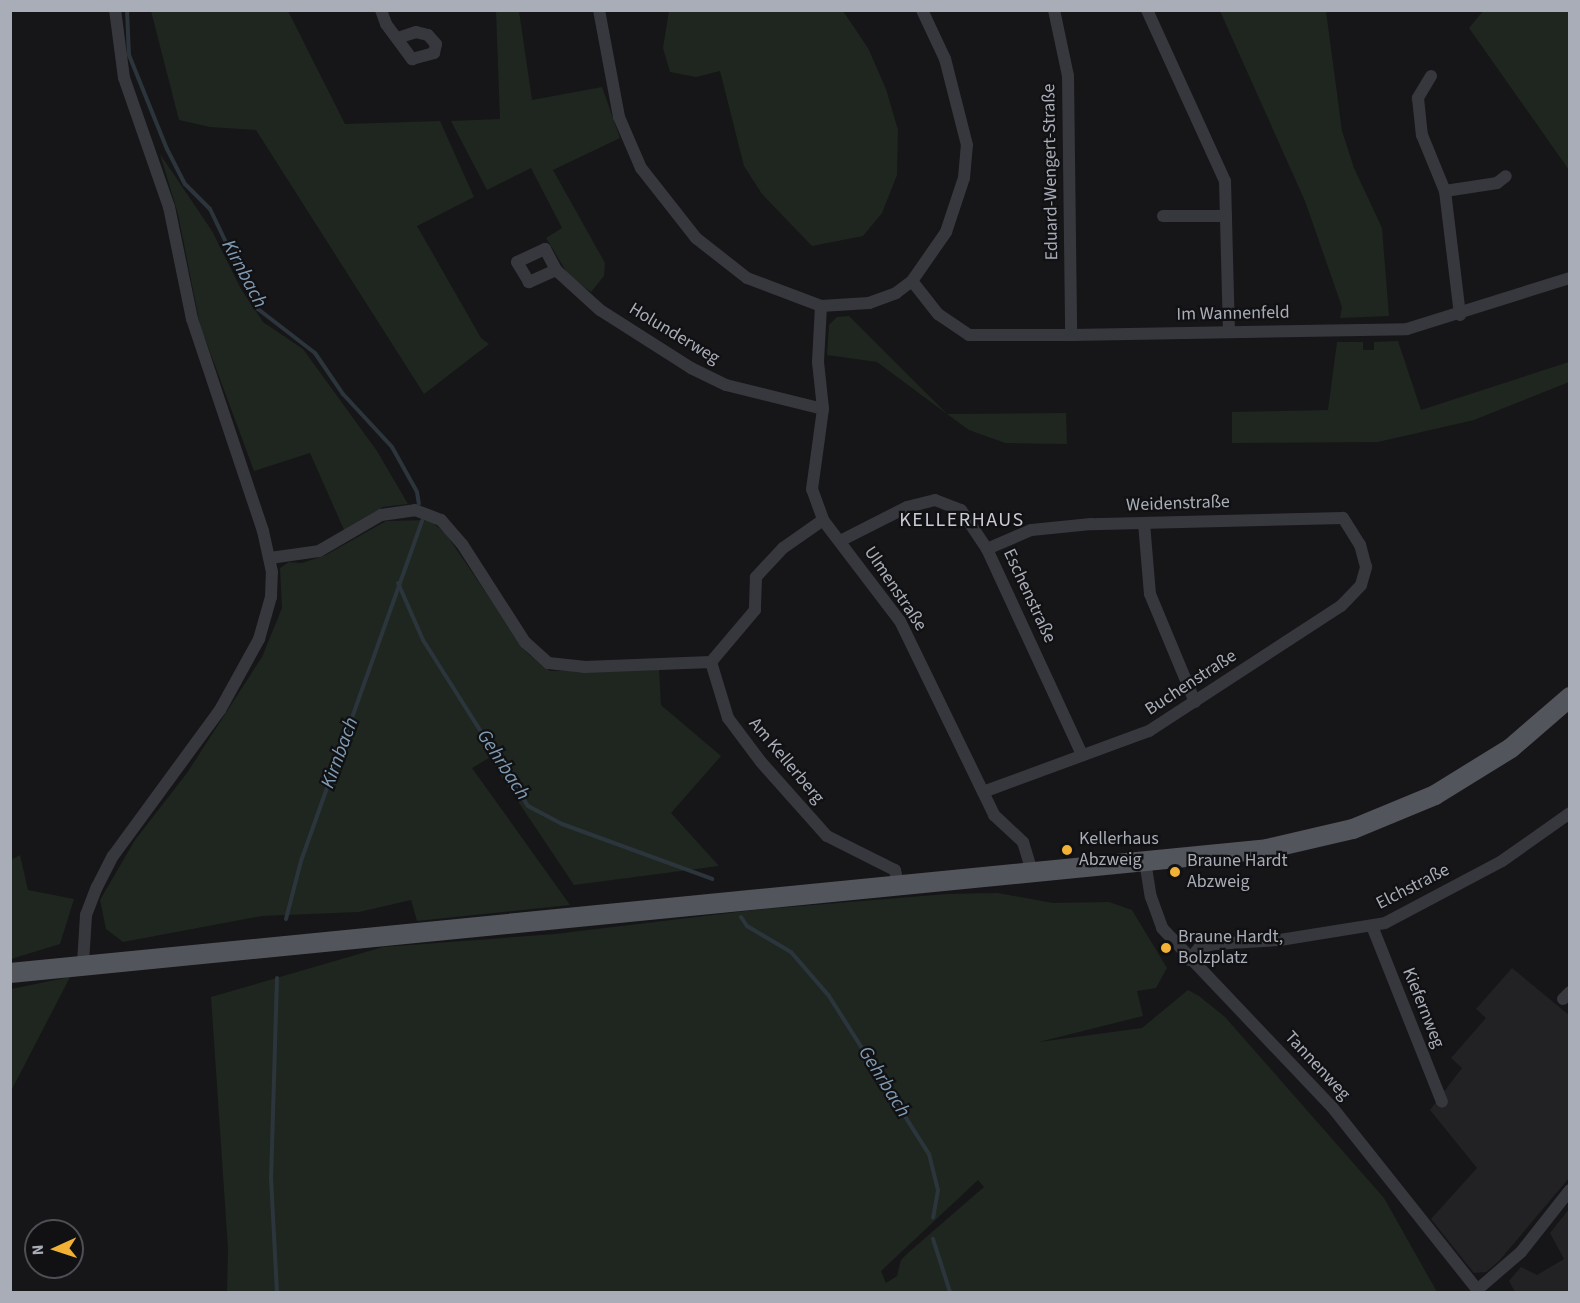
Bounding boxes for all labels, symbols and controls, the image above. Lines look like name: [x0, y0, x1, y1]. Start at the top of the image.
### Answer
street label: Eduard-Wengert-Straße: [1039, 83, 1063, 261]
water label: Kirnbach: [216, 236, 272, 312]
street label: Holunderweg: [625, 298, 723, 370]
street label: Im Wannenfeld: [1176, 302, 1290, 326]
street label: Weidenstraße: [1126, 491, 1230, 517]
district label: KELLERHAUS: [899, 508, 1025, 532]
street label: Ulmenstraße: [859, 543, 931, 635]
street label: Eschenstraße: [998, 546, 1060, 646]
street label: Buchenstraße: [1141, 645, 1241, 721]
water label: Kirnbach: [316, 714, 364, 792]
street label: Am Kellerberg: [744, 714, 828, 808]
water label: Gehrbach: [471, 725, 535, 805]
place label: Kellerhaus Abzweig: [1079, 829, 1159, 872]
marker: Kellerhaus Abzweig: [1060, 843, 1074, 857]
place label: Braune Hardt Abzweig: [1187, 851, 1288, 894]
street label: Elchstraße: [1373, 859, 1453, 915]
marker: Braune Hardt Abzweig: [1168, 865, 1182, 879]
place label: Braune Hardt, Bolzplatz: [1178, 927, 1283, 970]
marker: Braune Hardt, Bolzplatz: [1159, 941, 1173, 955]
street label: Kiefernweg: [1397, 965, 1449, 1051]
street label: Tannenweg: [1280, 1027, 1354, 1105]
water label: Gehrbach: [853, 1042, 915, 1122]
north arrow: [24, 1219, 84, 1279]
text: N: [27, 1244, 49, 1256]

